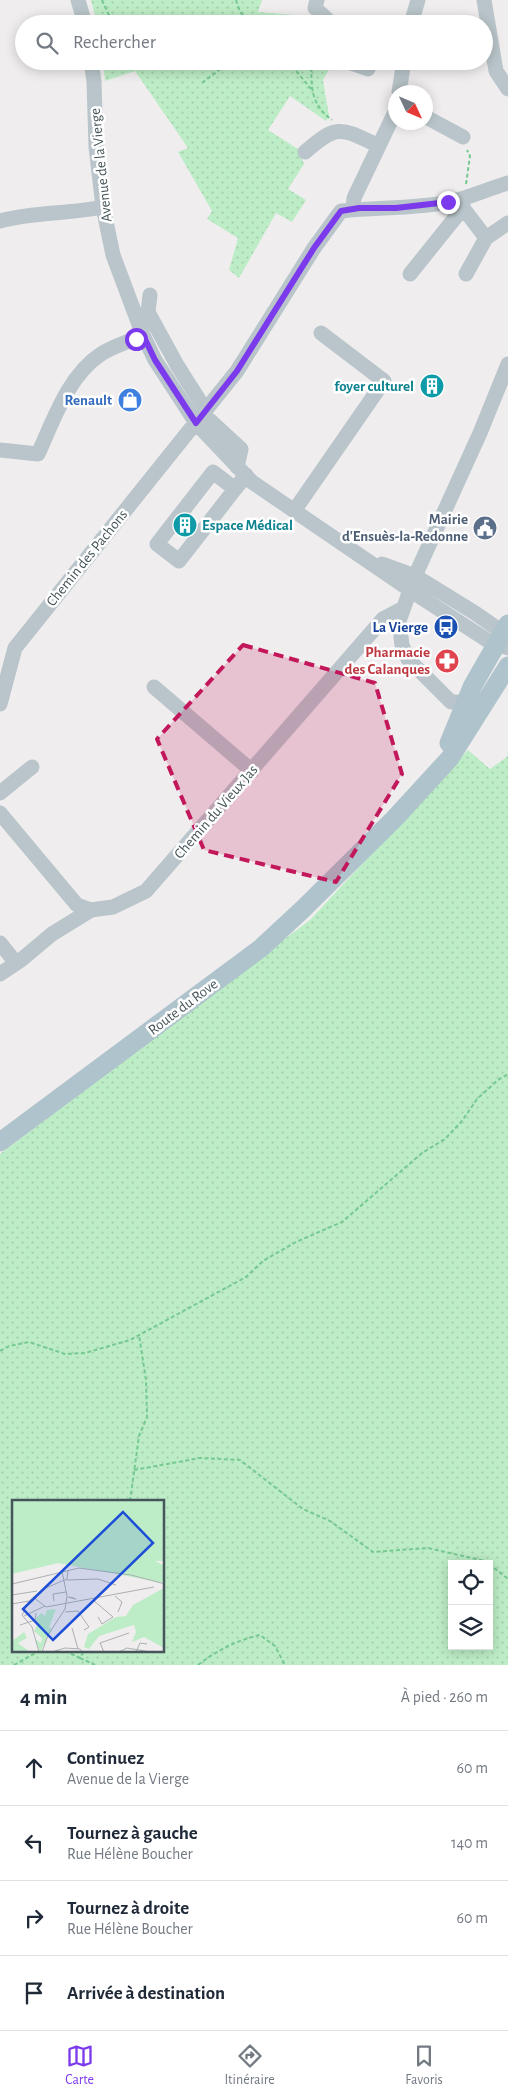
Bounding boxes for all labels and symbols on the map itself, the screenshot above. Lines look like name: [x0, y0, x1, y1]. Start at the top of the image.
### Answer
north arrow: [388, 85, 433, 130]
street label: Avenue de la Vierge: [88, 107, 114, 223]
route end: [437, 191, 460, 214]
route start: [125, 328, 148, 351]
building icon: foyer culturel: [419, 373, 445, 399]
place label: foyer culturel: [334, 379, 414, 394]
shop icon: Renault: [117, 387, 143, 413]
place label: Renault: [65, 393, 112, 408]
street label: Chemin des Pachons: [44, 507, 130, 609]
building icon: Espace Médical: [172, 512, 198, 538]
place label: Mairie d'Ensuès-la-Redonne: [342, 512, 468, 544]
public building icon: Mairie d'Ensuès-la-Redonne: [472, 515, 498, 541]
place label: Espace Médical: [202, 518, 293, 533]
bus stop icon: La Vierge: [433, 614, 459, 640]
place label: La Vierge: [373, 620, 428, 635]
place label: Pharmacie des Calanques: [345, 645, 430, 677]
pharmacy icon: Pharmacie des Calanques: [434, 648, 460, 674]
street label: Chemin du Vieux Jas: [171, 762, 261, 862]
street label: Route du Rove: [145, 976, 221, 1038]
inset map: [12, 1500, 165, 1652]

